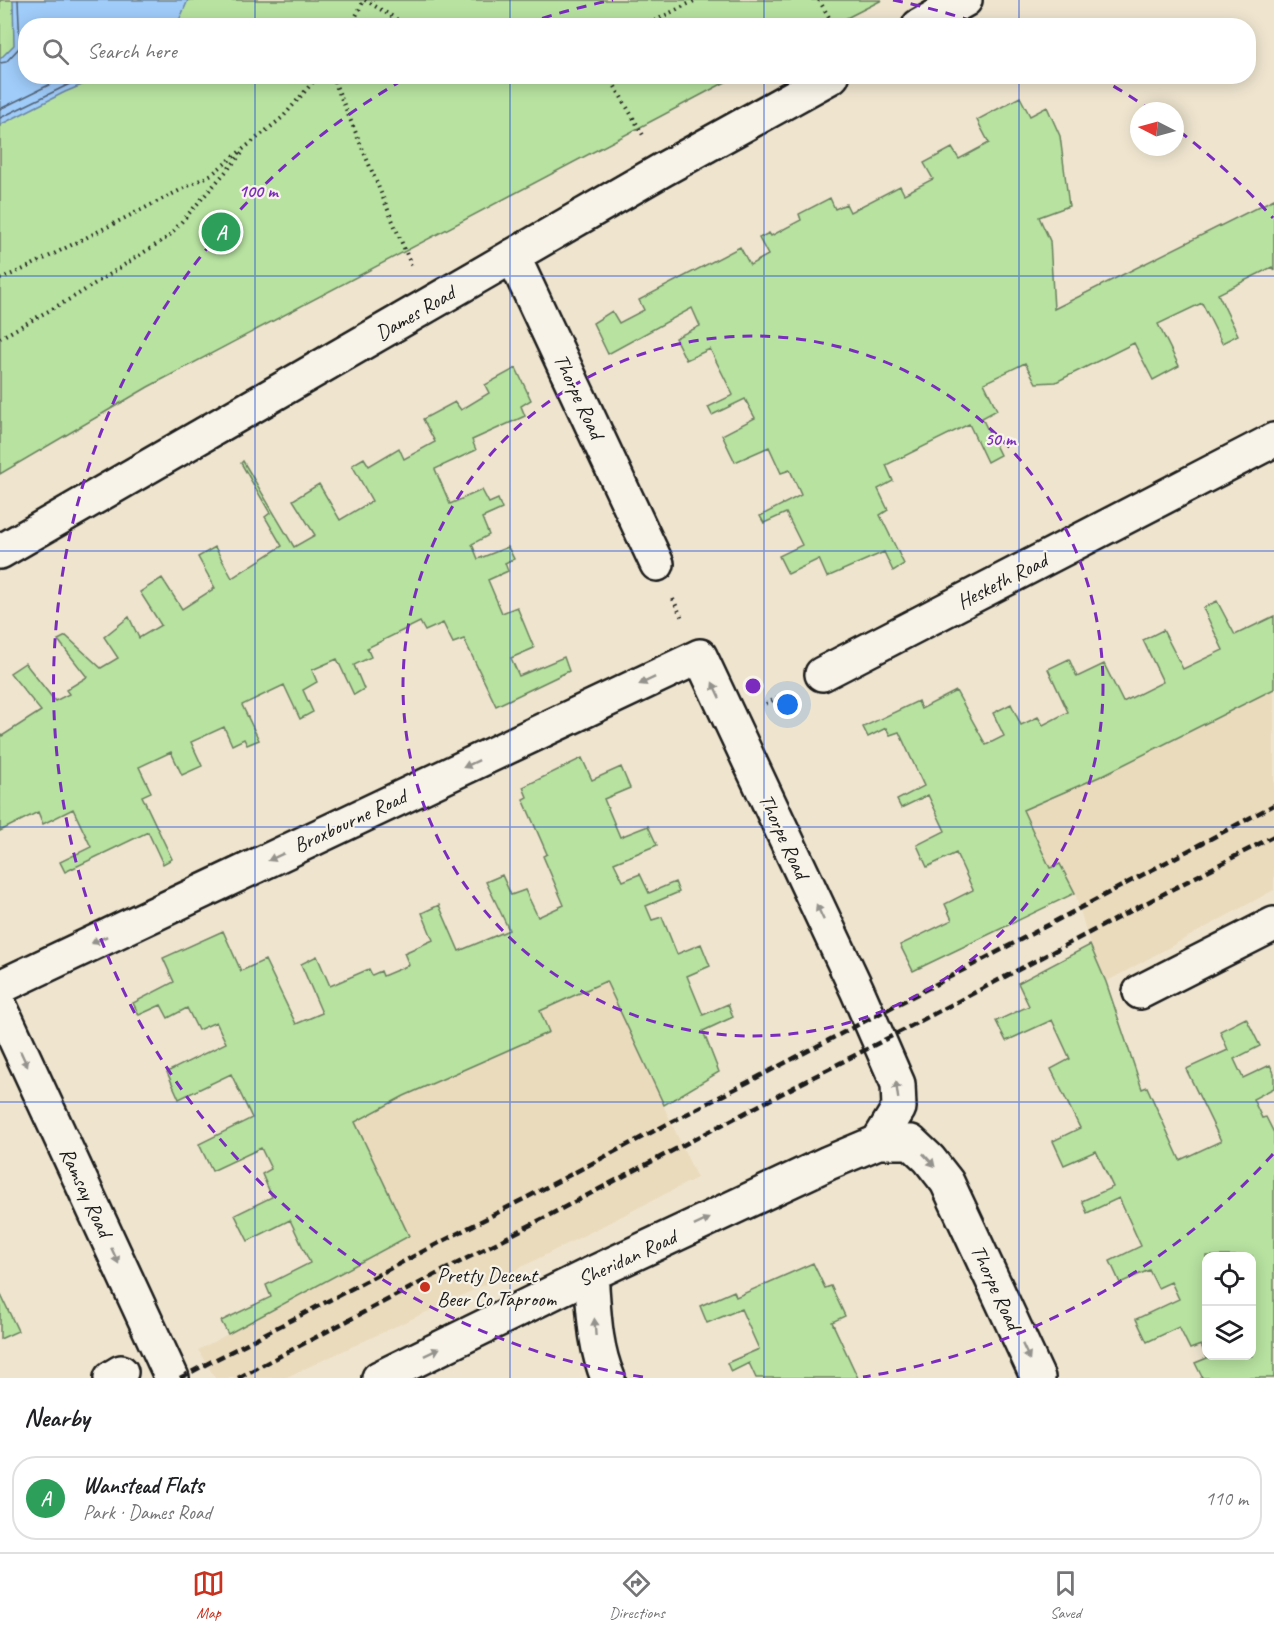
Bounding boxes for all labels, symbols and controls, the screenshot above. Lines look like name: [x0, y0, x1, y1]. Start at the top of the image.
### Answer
search box: [18, 18, 1256, 84]
icon: search: [39, 35, 72, 68]
text: Search here: [87, 37, 177, 65]
north arrow: [1130, 102, 1184, 156]
text: 100 m: [239, 180, 279, 202]
pin: A: [202, 210, 240, 254]
street label: Dames Road: [371, 279, 462, 346]
street label: Thorpe Road: [548, 349, 611, 446]
text: 50 m: [985, 428, 1017, 450]
street label: Hesketh Road: [952, 545, 1055, 615]
one-way arrow: [639, 676, 656, 685]
centre of rings: [743, 676, 763, 696]
one-way arrow: [711, 681, 721, 699]
your location: [773, 690, 802, 719]
one-way arrow: [462, 760, 479, 769]
street label: Broxbourne Road: [289, 782, 413, 858]
street label: Thorpe Road: [753, 789, 816, 886]
one-way arrow: [267, 852, 284, 861]
one-way arrow: [816, 903, 825, 920]
one-way arrow: [91, 935, 108, 944]
one-way arrow: [20, 1051, 29, 1068]
one-way arrow: [893, 1081, 902, 1100]
street label: Ramsay Road: [54, 1143, 120, 1244]
one-way arrow: [922, 1152, 935, 1167]
one-way arrow: [693, 1218, 710, 1227]
street label: Sheridan Road: [574, 1222, 684, 1292]
street label: Thorpe Road: [965, 1240, 1028, 1337]
one-way arrow: [110, 1247, 119, 1264]
map controls: [1202, 1252, 1256, 1360]
button: locate: [1202, 1252, 1256, 1306]
place label: Pretty Decent Beer Co Taproom: [437, 1262, 557, 1312]
marker: Pretty Decent Beer Co Taproom: [418, 1280, 432, 1294]
button: layers: [1202, 1306, 1256, 1360]
one-way arrow: [590, 1318, 600, 1337]
one-way arrow: [1022, 1343, 1031, 1360]
one-way arrow: [423, 1348, 440, 1357]
text: Nearby: [24, 1401, 89, 1434]
text: Wanstead Flats: [83, 1472, 203, 1500]
text: A: [40, 1486, 51, 1511]
text: 110 m: [1205, 1486, 1248, 1511]
text: Park · Dames Road: [83, 1500, 211, 1525]
tab: Map: [192, 1567, 225, 1623]
tab: Directions: [609, 1567, 665, 1623]
tab: Saved: [1049, 1567, 1082, 1623]

